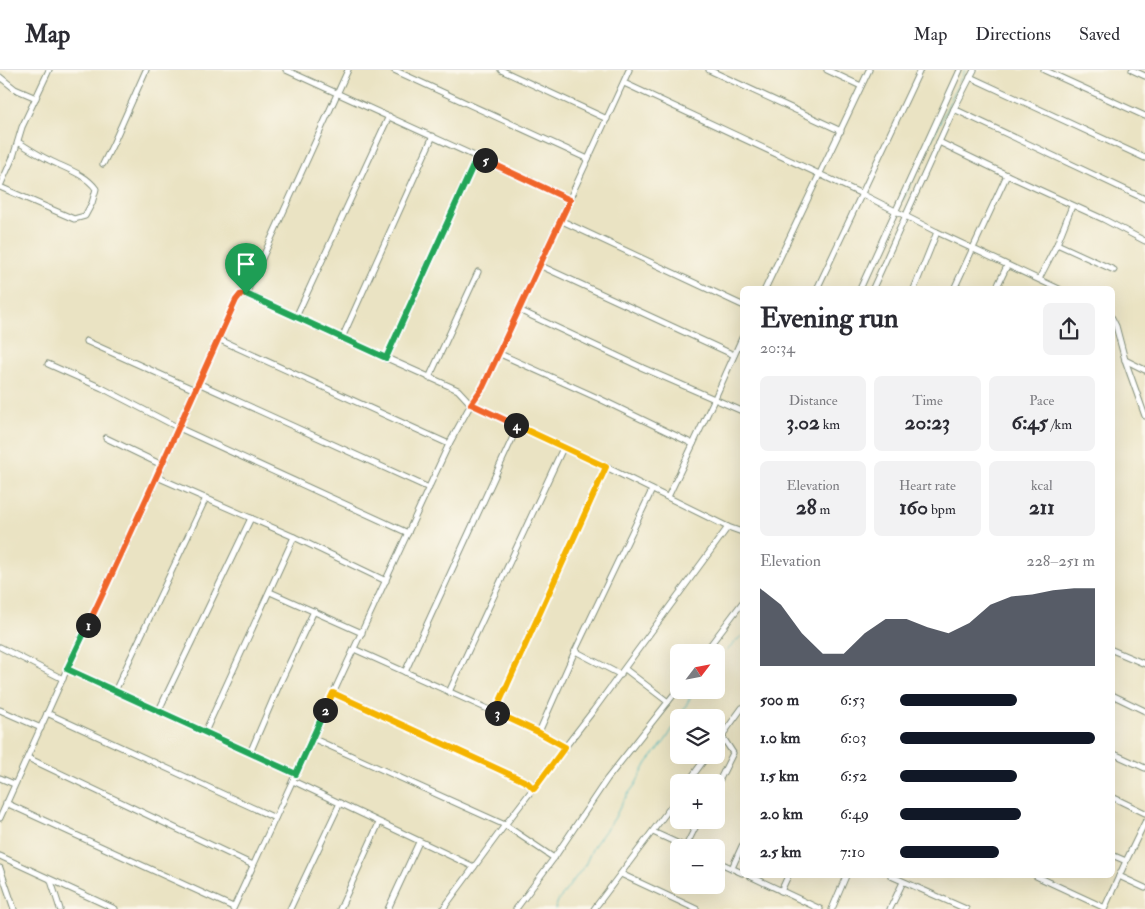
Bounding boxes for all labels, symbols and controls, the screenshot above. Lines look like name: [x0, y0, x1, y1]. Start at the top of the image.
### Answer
text: Map: [25, 19, 70, 50]
text: Map: [914, 23, 947, 46]
text: Directions: [975, 23, 1051, 46]
text: Saved: [1079, 23, 1120, 46]
pin: 5: [472, 148, 498, 172]
text: 5: [482, 152, 489, 169]
pin: [225, 243, 267, 294]
icon: arrive: [232, 250, 260, 278]
text: Evening run: [760, 301, 898, 336]
button: share: [1043, 303, 1095, 355]
text: 20:34: [760, 338, 795, 358]
text: Distance: [789, 392, 838, 409]
text: Time: [912, 392, 943, 409]
text: Pace: [1029, 392, 1054, 409]
text: 3.02: [786, 409, 820, 436]
text: 20:23: [905, 409, 950, 436]
text: 6:45: [1012, 409, 1048, 436]
pin: 4: [504, 412, 528, 438]
text: km: [820, 416, 840, 433]
text: /km: [1048, 416, 1072, 433]
text: 4: [513, 417, 520, 434]
text: Elevation: [786, 477, 840, 494]
text: Heart rate: [899, 477, 956, 494]
text: kcal: [1031, 477, 1053, 494]
text: 28: [796, 494, 817, 521]
text: 160: [899, 494, 928, 521]
text: 211: [1029, 494, 1055, 521]
text: m: [817, 501, 830, 518]
text: bpm: [928, 501, 956, 518]
text: Elevation: [760, 551, 821, 571]
text: 228–251 m: [1027, 551, 1095, 571]
pin: 1: [76, 612, 100, 638]
text: 1: [86, 617, 91, 634]
north arrow: [670, 644, 725, 699]
map controls: [670, 644, 725, 894]
text: 500 m: [760, 690, 799, 710]
text: 6:53: [840, 690, 865, 710]
pin: 2: [312, 698, 338, 722]
pin: 3: [484, 700, 510, 726]
text: 2: [322, 702, 329, 719]
text: 3: [495, 705, 500, 722]
button: layers: [670, 709, 725, 764]
text: 1.0 km: [760, 728, 800, 748]
text: 6:03: [840, 728, 866, 748]
text: 1.5 km: [760, 766, 799, 786]
text: 6:52: [840, 766, 867, 786]
button: +: [670, 774, 725, 829]
text: 2.0 km: [760, 804, 803, 824]
text: 6:49: [840, 804, 869, 824]
button: −: [670, 839, 725, 894]
text: 2.5 km: [760, 842, 801, 862]
text: 7:10: [840, 842, 865, 862]

